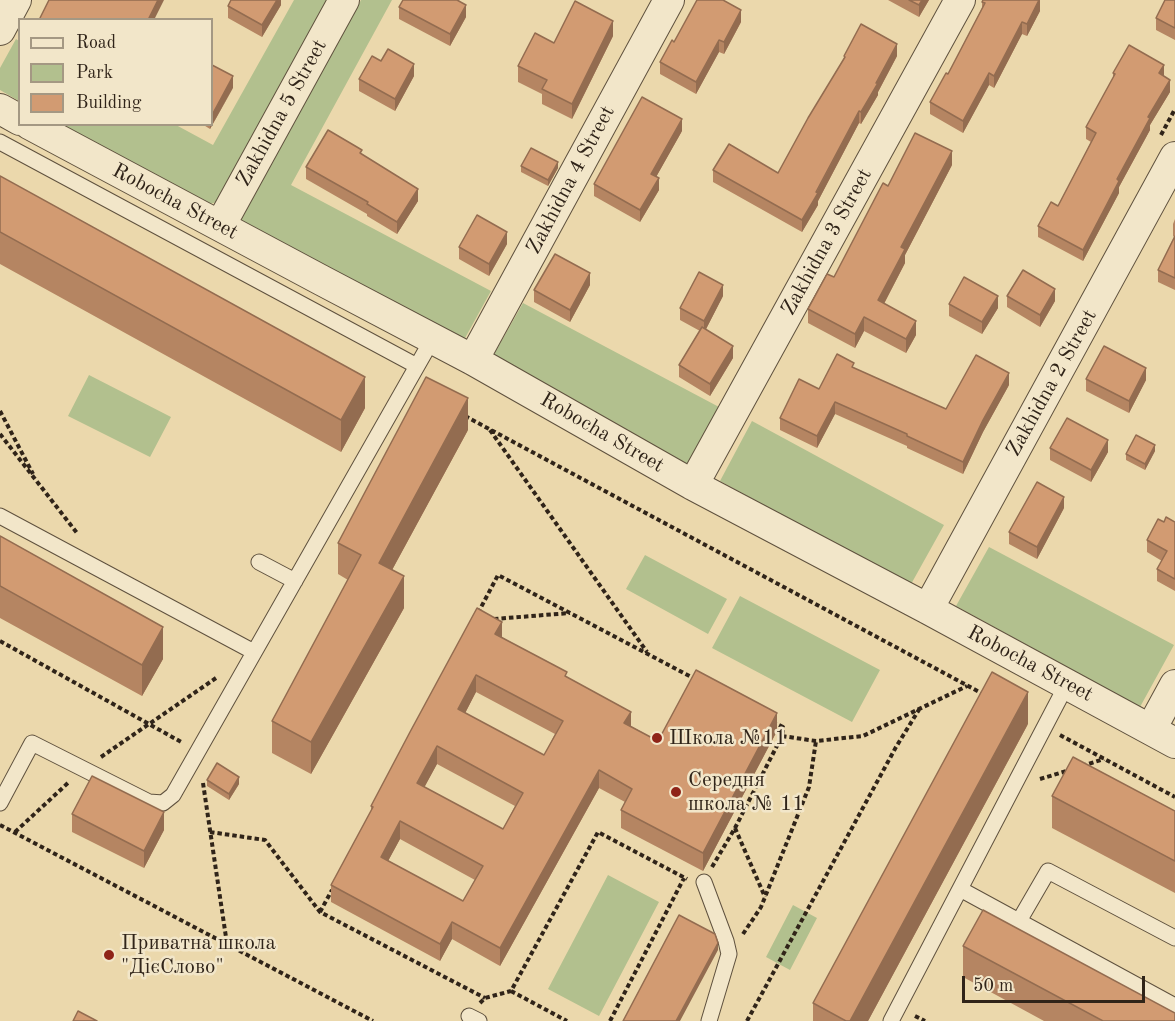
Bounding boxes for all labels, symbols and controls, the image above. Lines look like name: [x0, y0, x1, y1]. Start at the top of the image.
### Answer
legend: [18, 18, 213, 126]
text: Road: [76, 34, 116, 52]
street label: Zakhidna 5 Street: [231, 35, 333, 191]
text: Park: [76, 64, 113, 82]
text: Building: [76, 94, 141, 112]
street label: Zakhidna 4 Street: [521, 102, 621, 258]
street label: Robocha Street: [108, 158, 242, 246]
street label: Zakhidna 3 Street: [776, 164, 878, 320]
street label: Zakhidna 2 Street: [1001, 305, 1103, 461]
street label: Robocha Street: [535, 387, 669, 479]
street label: Robocha Street: [963, 620, 1097, 708]
place label: Школа №11: [669, 725, 787, 751]
marker: Школа №11: [650, 731, 664, 745]
place label: Середня школа № 11: [688, 767, 804, 817]
marker: Середня школа № 11: [669, 785, 683, 799]
place label: Приватна школа "ДієСлово": [121, 930, 276, 980]
marker: Приватна школа "ДієСлово": [102, 948, 116, 962]
scale bar: [965, 964, 1148, 1002]
text: 50 m: [973, 977, 1013, 995]

